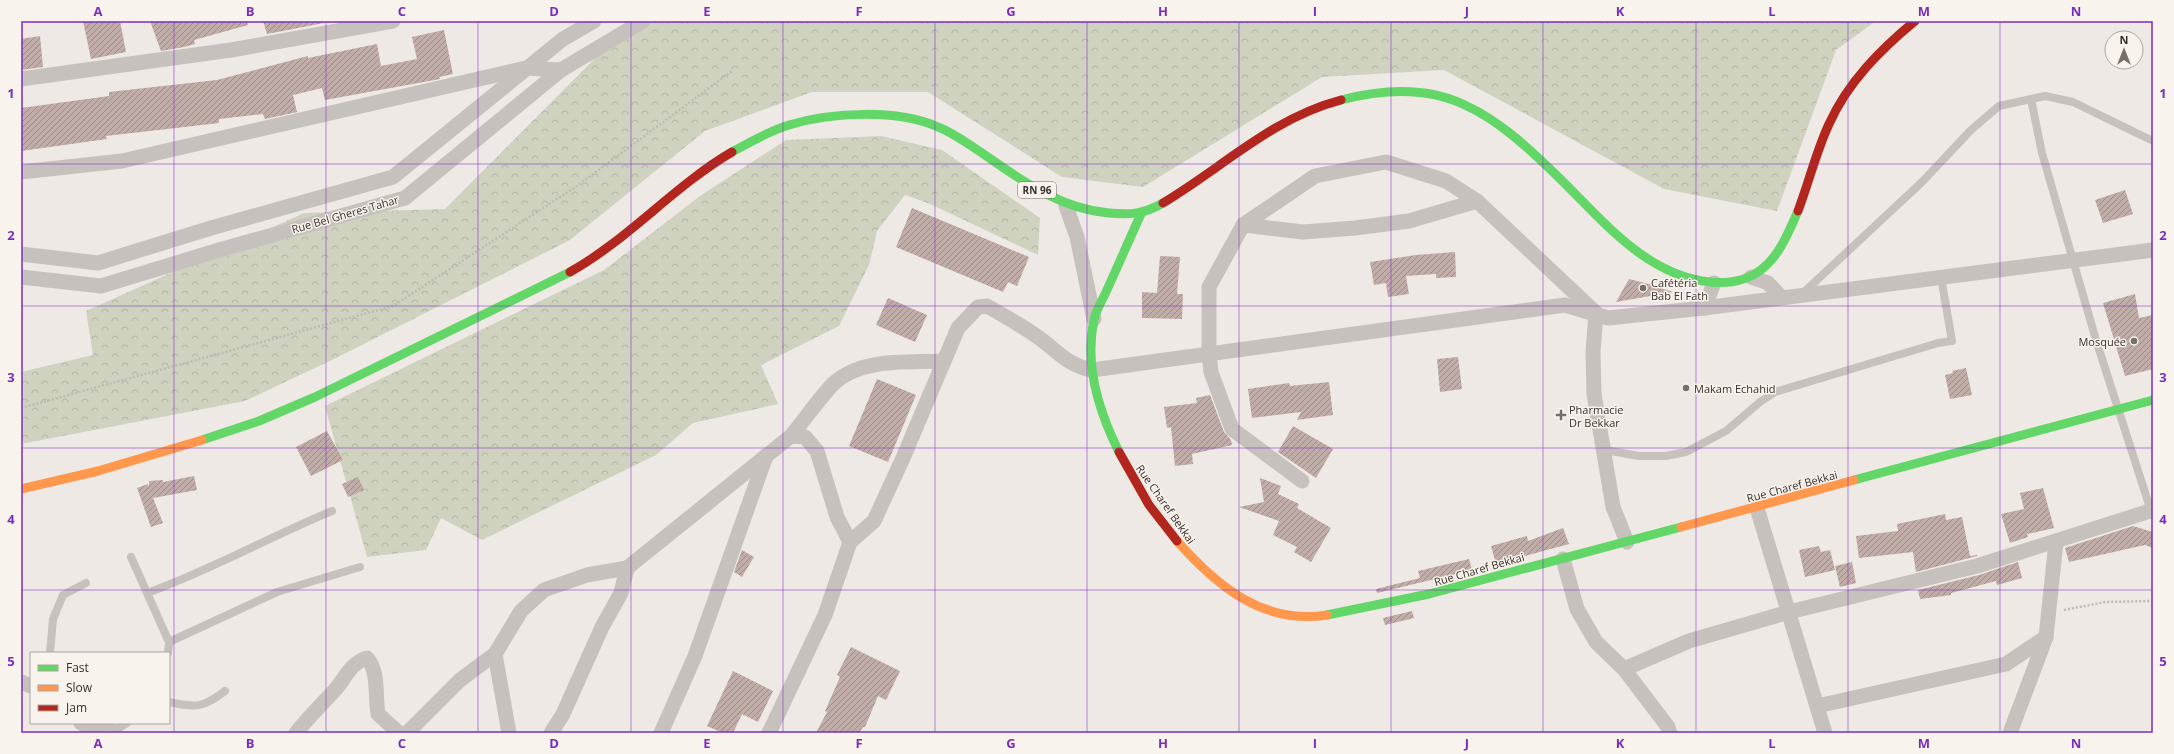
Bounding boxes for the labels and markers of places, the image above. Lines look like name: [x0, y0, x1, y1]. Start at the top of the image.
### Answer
place label: Cafétéria Bab El Fath: [1651, 275, 1708, 303]
marker: Cafétéria Bab El Fath: [1638, 283, 1648, 293]
place label: Mosquée: [2078, 334, 2126, 349]
marker: Mosquée: [2129, 336, 2139, 346]
place label: Makam Echahid: [1694, 381, 1775, 396]
marker: Makam Echahid: [1681, 383, 1691, 393]
place label: Pharmacie Dr Bekkar: [1569, 402, 1624, 430]
marker: Pharmacie Dr Bekkar: [1556, 410, 1566, 420]

